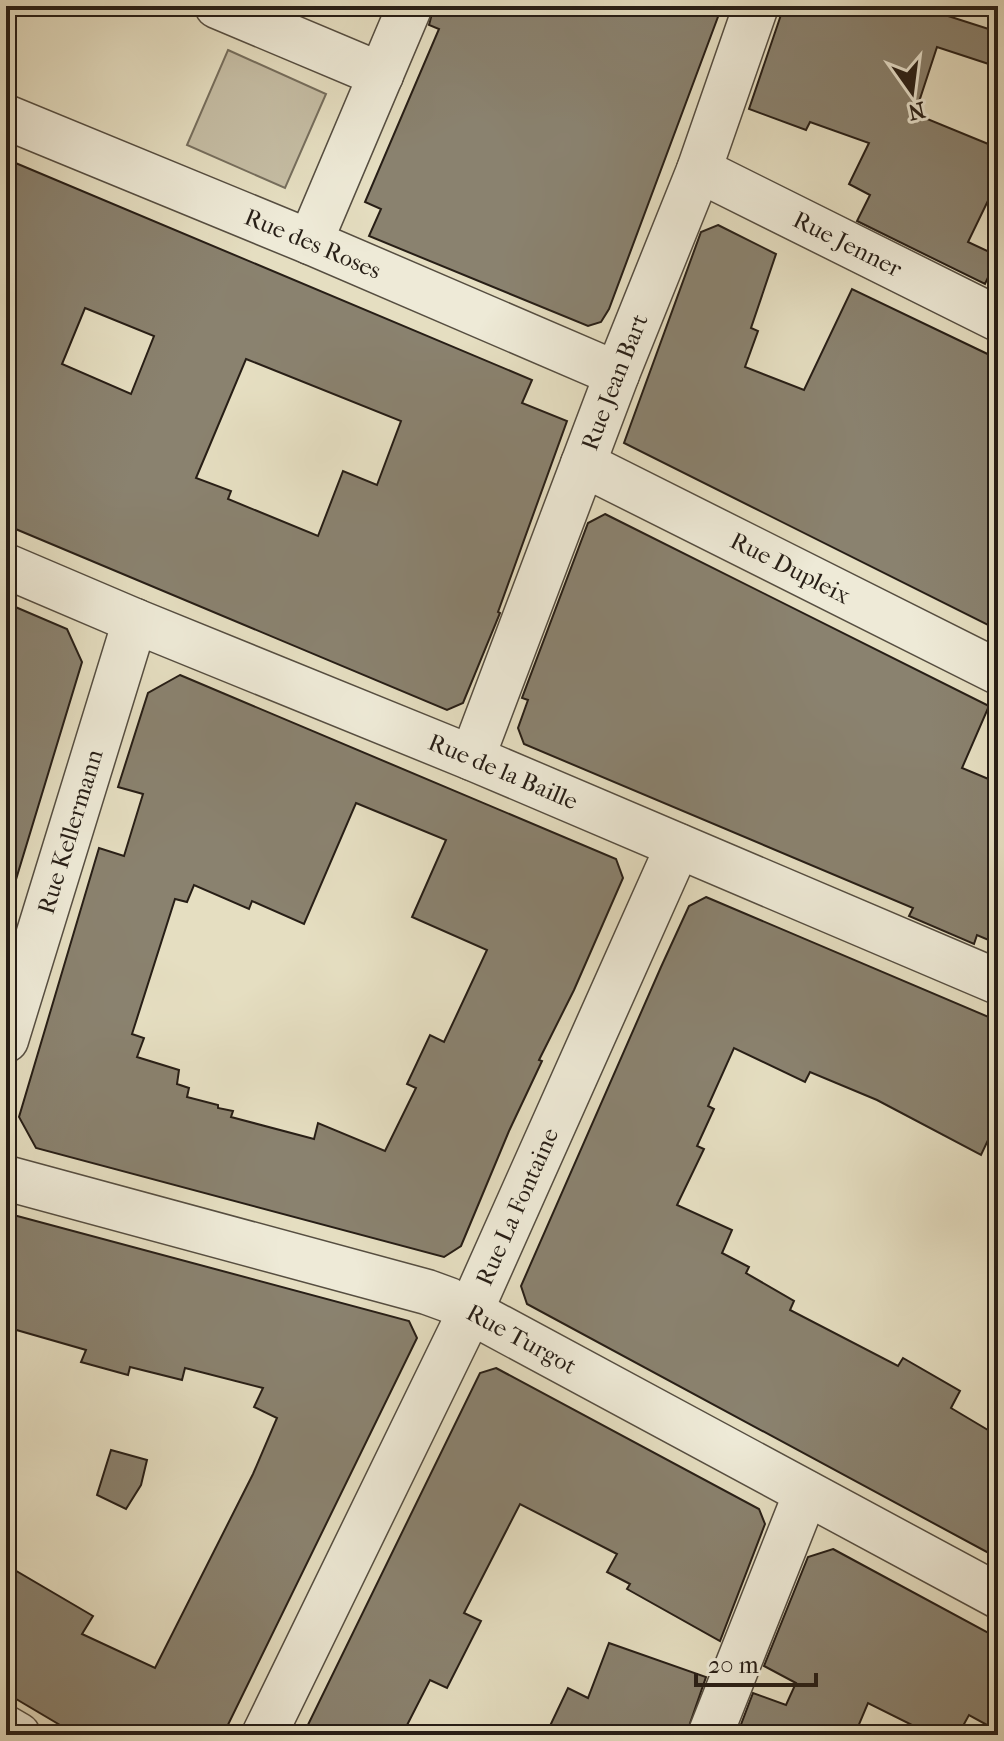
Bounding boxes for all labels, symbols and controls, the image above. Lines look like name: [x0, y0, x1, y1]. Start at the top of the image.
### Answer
north arrow: [872, 52, 952, 132]
text: N: [905, 96, 928, 125]
street label: Rue des Roses: [240, 203, 385, 285]
street label: Rue Jenner: [789, 205, 907, 283]
street label: Rue Jean Bart: [576, 310, 654, 454]
street label: Rue Dupleix: [726, 526, 855, 610]
street label: Rue de la Baille: [424, 728, 582, 815]
street label: Rue Kellermann: [32, 746, 109, 917]
street label: Rue La Fontaine: [470, 1123, 564, 1290]
street label: Rue Turgot: [462, 1298, 582, 1380]
scale bar: [696, 1637, 816, 1687]
text: 20 m: [708, 1651, 759, 1679]

